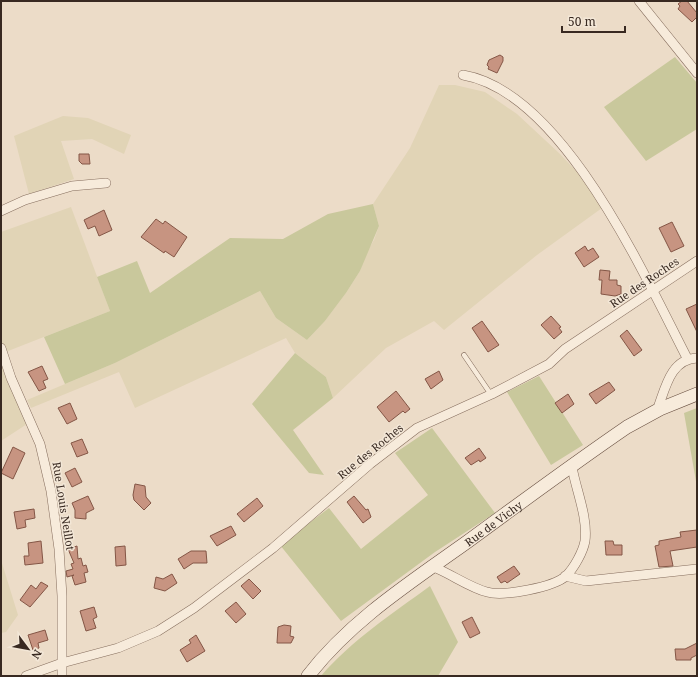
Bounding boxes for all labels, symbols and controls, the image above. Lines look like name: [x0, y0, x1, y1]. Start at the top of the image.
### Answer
scale bar: [562, 8, 625, 34]
text: 50 m: [568, 13, 596, 30]
street label: Rue des Roches: [607, 253, 681, 311]
street label: Rue des Roches: [334, 420, 406, 482]
street label: Rue Louis Neillot: [50, 461, 78, 551]
street label: Rue de Vichy: [461, 496, 525, 549]
north arrow: [8, 629, 48, 669]
text: N: [28, 647, 46, 662]

